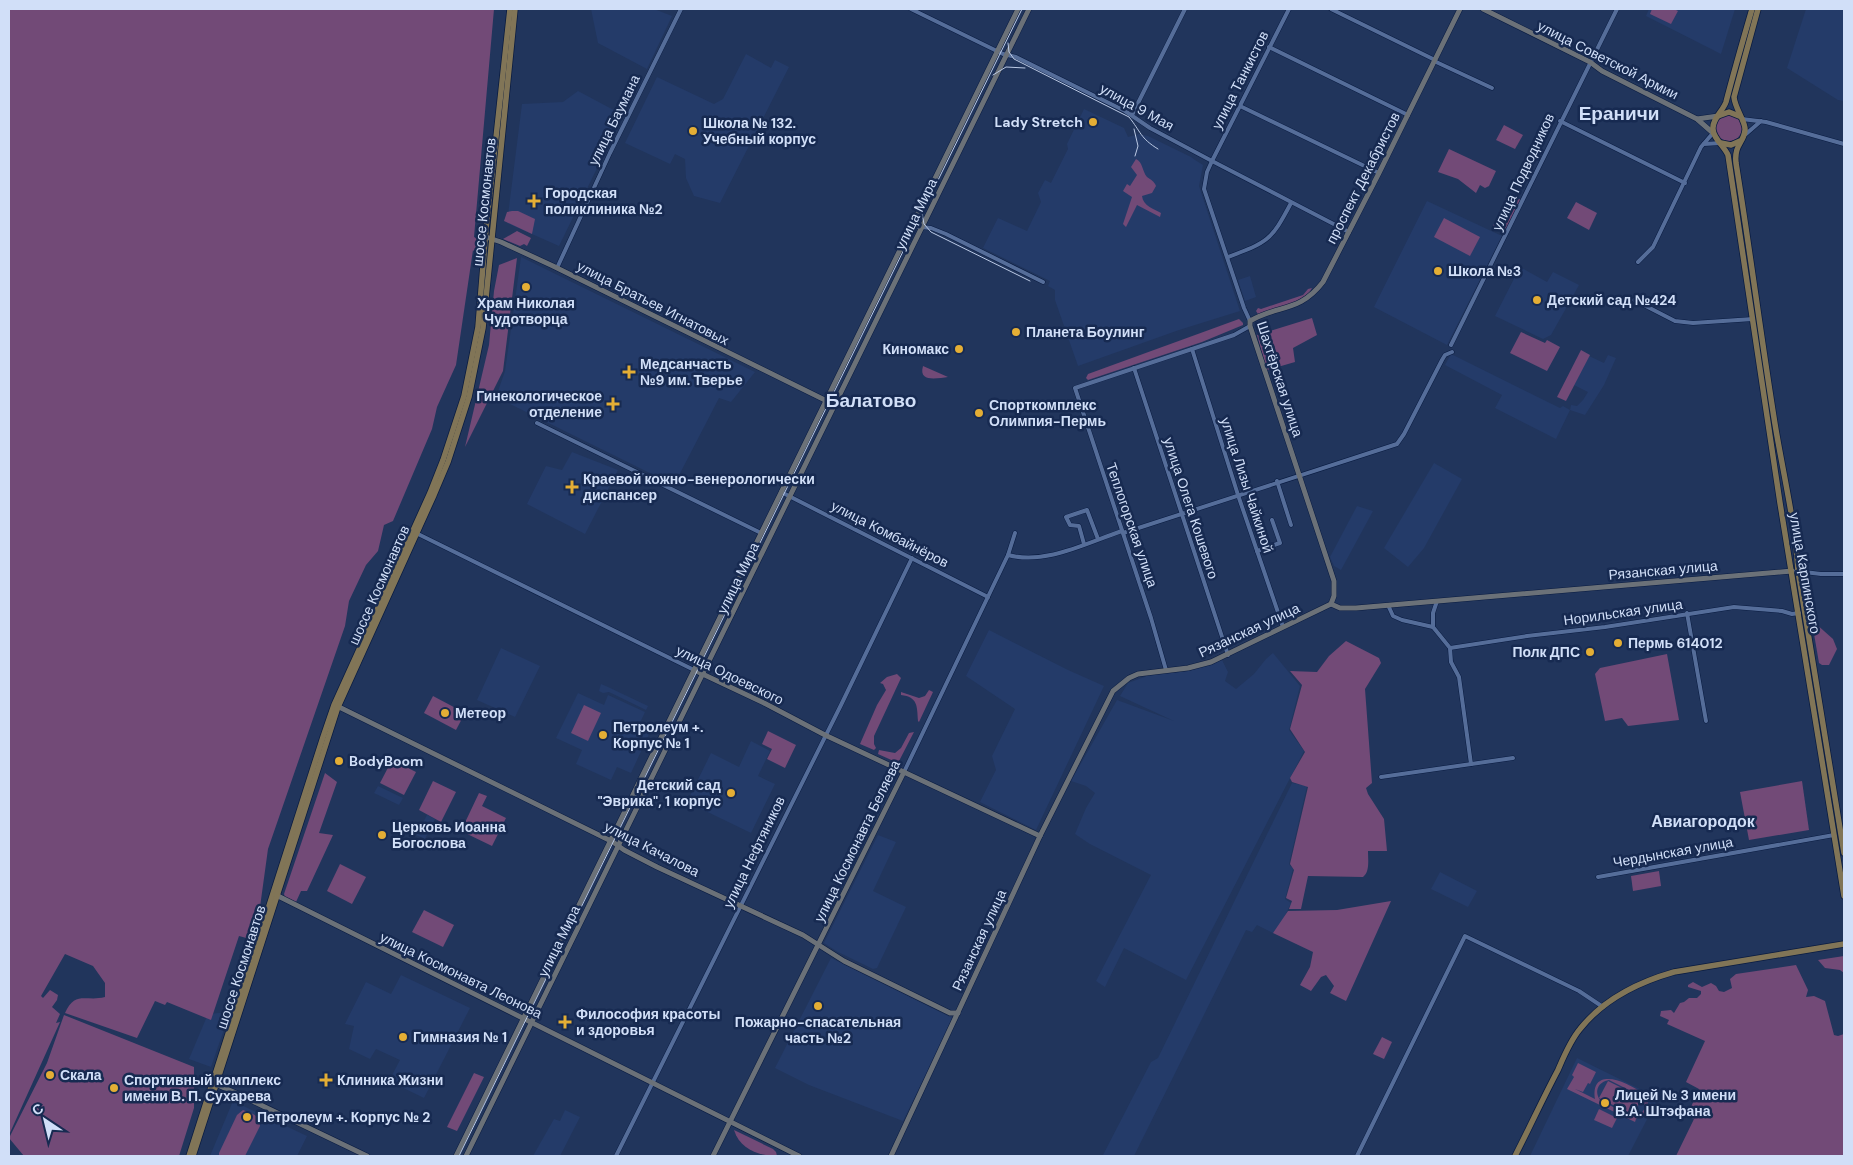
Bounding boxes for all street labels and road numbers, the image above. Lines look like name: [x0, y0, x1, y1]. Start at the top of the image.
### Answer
street label: улица Советской Армии: [1534, 17, 1682, 103]
street label: улица Танкистов: [1207, 28, 1273, 132]
street label: улица Баумана: [584, 71, 644, 168]
street label: улица 9 Мая: [1097, 79, 1177, 135]
street label: проспект Декабристов: [1322, 109, 1404, 247]
street label: улица Подводников: [1488, 110, 1558, 234]
street label: шоссе Космонавтов: [468, 137, 500, 267]
street label: улица Мира: [891, 175, 941, 253]
street label: улица Братьев Игнатовых: [574, 257, 732, 349]
street label: Шахтёрская улица: [1253, 319, 1307, 439]
street label: улица Лизы Чайкиной: [1217, 415, 1277, 555]
street label: улица Олега Кошевого: [1160, 435, 1222, 581]
street label: Теплогорская улица: [1102, 460, 1162, 590]
street label: улица Комбайнёров: [828, 497, 952, 571]
street label: улица Карпинского: [1785, 511, 1825, 635]
street label: шоссе Космонавтов: [345, 522, 413, 648]
street label: улица Мира: [713, 539, 763, 617]
street label: Рязанская улица: [1608, 556, 1718, 584]
street label: Норильская улица: [1562, 595, 1684, 629]
street label: Рязанская улица: [1196, 599, 1303, 661]
street label: улица Одоевского: [673, 641, 787, 709]
street label: улица Космонавта Беляева: [810, 757, 904, 925]
street label: улица Нефтяников: [719, 793, 789, 911]
street label: улица Качалова: [602, 817, 703, 881]
street label: Чердынская улица: [1612, 833, 1735, 871]
street label: Рязанская улица: [948, 886, 1010, 993]
street label: улица Мира: [534, 902, 584, 980]
street label: шоссе Космонавтов: [213, 903, 269, 1031]
street label: улица Космонавта Леонова: [377, 928, 545, 1022]

